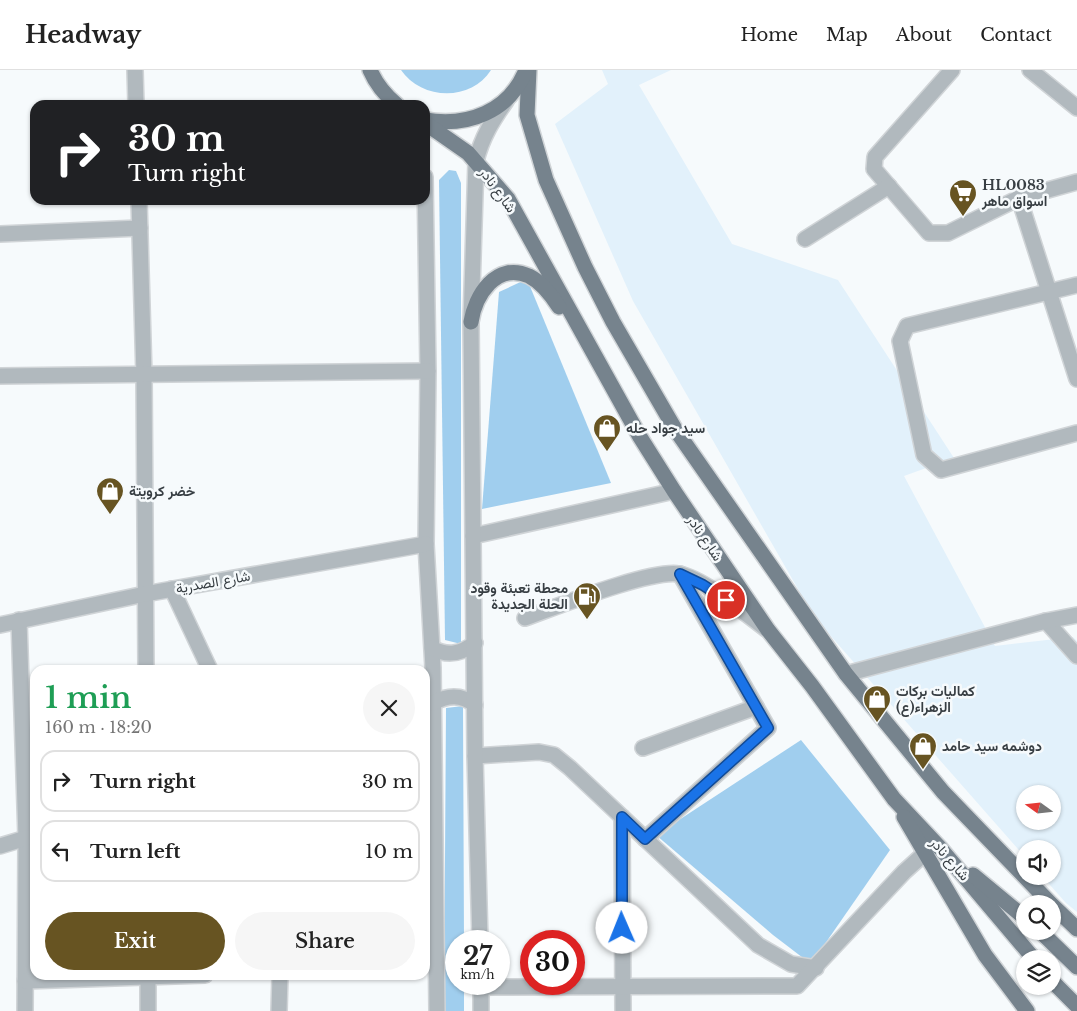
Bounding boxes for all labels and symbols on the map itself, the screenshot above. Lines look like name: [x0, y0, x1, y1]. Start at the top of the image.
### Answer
street label: شارع نادر: [473, 163, 520, 217]
place label: HL0083 اسواق ماهر: [981, 176, 1047, 210]
supermarket icon: HL0083 اسواق ماهر: [948, 178, 978, 217]
shop icon: سيد جواد حله: [592, 413, 622, 452]
place label: سيد جواد حله: [626, 419, 705, 437]
shop icon: خضر كرويتة: [95, 476, 125, 515]
place label: خضر كرويتة: [129, 482, 196, 500]
street label: شارع نادر: [681, 511, 727, 565]
street label: شارع الصدرية: [174, 567, 252, 599]
place label: محطة تعبئة وقود الحلة الجديدة: [470, 579, 568, 613]
pin: [705, 579, 747, 621]
fuel station icon: محطة تعبئة وقود الحلة الجديدة: [572, 581, 602, 620]
place label: كماليات بركات الزهراء(ع): [896, 682, 975, 717]
shop icon: كماليات بركات الزهراء(ع): [862, 684, 892, 723]
shop icon: دوشمه سيد حامد: [908, 731, 938, 770]
place label: دوشمه سيد حامد: [942, 737, 1042, 755]
north arrow: [1016, 785, 1061, 830]
street label: شارع نادر: [924, 833, 974, 886]
position arrow: [595, 901, 647, 953]
speed limit sign: 30: [520, 930, 585, 995]

